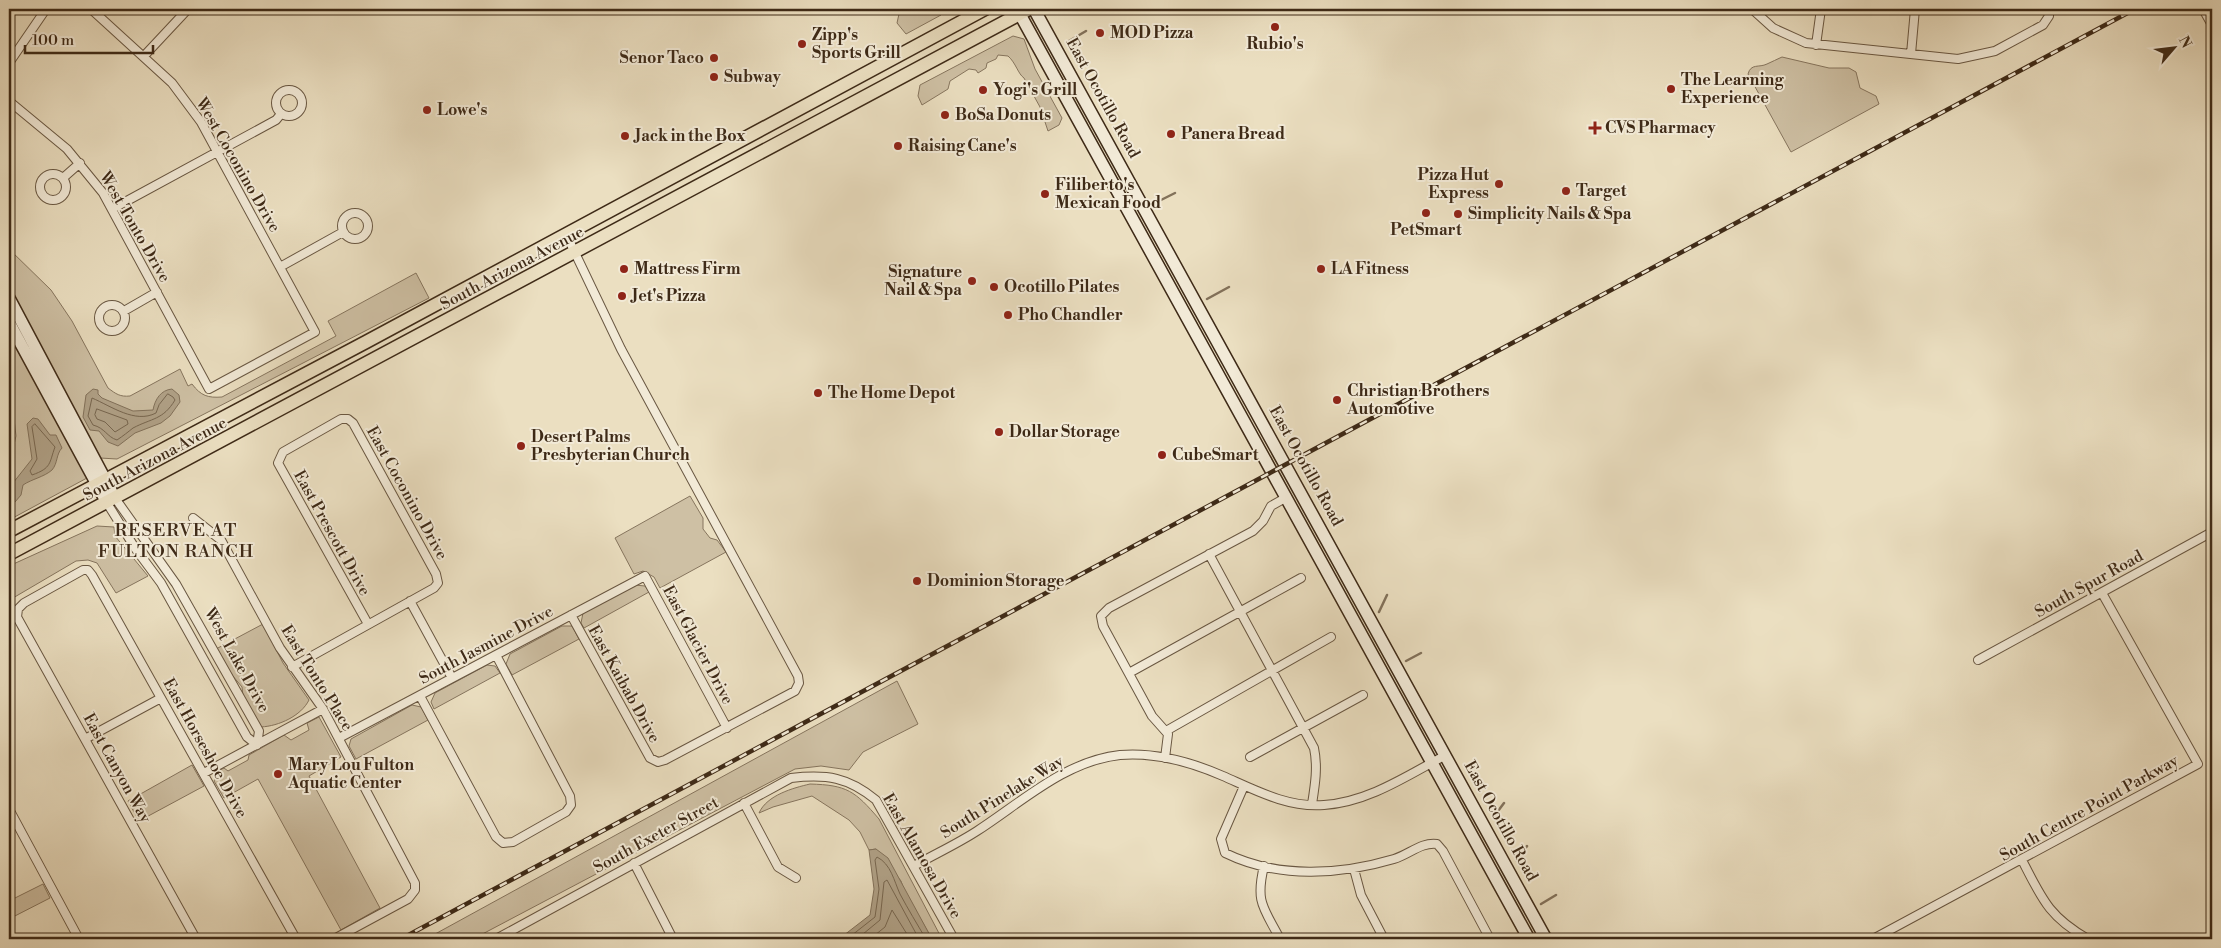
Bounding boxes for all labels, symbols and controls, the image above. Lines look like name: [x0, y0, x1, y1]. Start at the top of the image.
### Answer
marker: Rubio's: [1269, 21, 1281, 33]
scale bar: [25, 22, 152, 54]
north arrow: [2148, 22, 2198, 72]
place label: MOD Pizza: [1110, 23, 1194, 43]
place label: Zipp's Sports Grill: [812, 25, 902, 63]
marker: MOD Pizza: [1094, 27, 1106, 39]
text: 100 m: [32, 31, 74, 50]
text: N: [2174, 33, 2195, 51]
street label: East Ocotillo Road: [1062, 34, 1144, 162]
place label: Rubio's: [1246, 34, 1304, 54]
marker: Zipp's Sports Grill: [796, 38, 808, 50]
place label: Senor Taco: [620, 48, 704, 68]
marker: Senor Taco: [708, 52, 720, 64]
place label: Subway: [724, 67, 782, 87]
place label: The Learning Experience: [1681, 70, 1784, 108]
marker: Subway: [708, 71, 720, 83]
place label: Yogi's Grill: [993, 80, 1078, 100]
marker: The Learning Experience: [1665, 83, 1677, 95]
marker: Yogi's Grill: [977, 84, 989, 96]
street label: West Coconino Drive: [191, 93, 285, 236]
place label: Lowe's: [437, 100, 487, 120]
marker: Lowe's: [421, 104, 433, 116]
place label: BoSa Donuts: [955, 105, 1051, 125]
marker: BoSa Donuts: [939, 109, 951, 121]
place label: CVS Pharmacy: [1605, 118, 1717, 138]
marker: CVS Pharmacy: [1589, 122, 1601, 134]
place label: Panera Bread: [1181, 124, 1285, 144]
place label: Jack in the Box: [633, 126, 746, 146]
marker: Panera Bread: [1165, 128, 1177, 140]
marker: Jack in the Box: [619, 130, 631, 142]
place label: Raising Cane's: [908, 136, 1017, 156]
marker: Raising Cane's: [892, 140, 904, 152]
place label: Pizza Hut Express: [1418, 165, 1489, 203]
street label: West Tonto Drive: [95, 167, 175, 286]
place label: Filiberto's Mexican Food: [1055, 175, 1161, 213]
marker: Pizza Hut Express: [1493, 178, 1505, 190]
place label: Target: [1576, 181, 1627, 201]
marker: Target: [1560, 185, 1572, 197]
marker: Filiberto's Mexican Food: [1039, 188, 1051, 200]
place label: Simplicity Nails & Spa: [1468, 204, 1632, 224]
marker: PetSmart: [1420, 207, 1432, 219]
marker: Simplicity Nails & Spa: [1452, 208, 1464, 220]
place label: PetSmart: [1390, 220, 1462, 240]
street label: South Arizona Avenue: [437, 222, 587, 314]
place label: Mattress Firm: [634, 259, 741, 279]
place label: LA Fitness: [1331, 259, 1409, 279]
place label: Signature Nail & Spa: [884, 262, 962, 300]
marker: Mattress Firm: [618, 263, 630, 275]
marker: LA Fitness: [1315, 263, 1327, 275]
marker: Signature Nail & Spa: [966, 275, 978, 287]
place label: Ocotillo Pilates: [1004, 277, 1120, 297]
marker: Ocotillo Pilates: [988, 281, 1000, 293]
place label: Jet's Pizza: [630, 286, 706, 306]
marker: Jet's Pizza: [616, 290, 628, 302]
place label: Pho Chandler: [1018, 305, 1123, 325]
marker: Pho Chandler: [1002, 309, 1014, 321]
place label: Christian Brothers Automotive: [1346, 381, 1490, 419]
place label: The Home Depot: [828, 383, 956, 403]
marker: The Home Depot: [812, 387, 824, 399]
marker: Christian Brothers Automotive: [1331, 394, 1343, 406]
street label: East Ocotillo Road: [1265, 402, 1347, 530]
street label: South Arizona Avenue: [80, 413, 230, 505]
place label: Dollar Storage: [1009, 422, 1120, 442]
street label: East Coconino Drive: [362, 423, 452, 563]
marker: Dollar Storage: [993, 426, 1005, 438]
place label: Desert Palms Presbyterian Church: [531, 427, 690, 465]
marker: Desert Palms Presbyterian Church: [515, 440, 527, 452]
place label: CubeSmart: [1172, 445, 1259, 465]
marker: CubeSmart: [1156, 449, 1168, 461]
street label: East Prescott Drive: [289, 467, 375, 599]
district label: RESERVE AT FULTON RANCH: [98, 519, 254, 563]
street label: South Spur Road: [2031, 546, 2147, 622]
place label: Dominion Storage: [927, 571, 1065, 591]
marker: Dominion Storage: [911, 575, 923, 587]
street label: East Glacier Drive: [658, 582, 738, 708]
street label: South Jasmine Drive: [416, 601, 556, 689]
street label: West Lake Drive: [199, 603, 274, 716]
street label: East Tonto Place: [276, 621, 358, 735]
street label: East Kaibab Drive: [583, 622, 665, 746]
street label: East Horseshoe Drive: [158, 675, 252, 821]
street label: East Canyon Way: [79, 710, 155, 827]
street label: South Centre Point Parkway: [1996, 750, 2182, 866]
street label: South Pinelake Way: [937, 751, 1067, 843]
place label: Mary Lou Fulton Aquatic Center: [287, 755, 414, 793]
street label: East Ocotillo Road: [1460, 757, 1542, 885]
marker: Mary Lou Fulton Aquatic Center: [272, 768, 284, 780]
street label: East Alamosa Drive: [878, 790, 966, 922]
street label: South Exeter Street: [590, 792, 722, 878]

